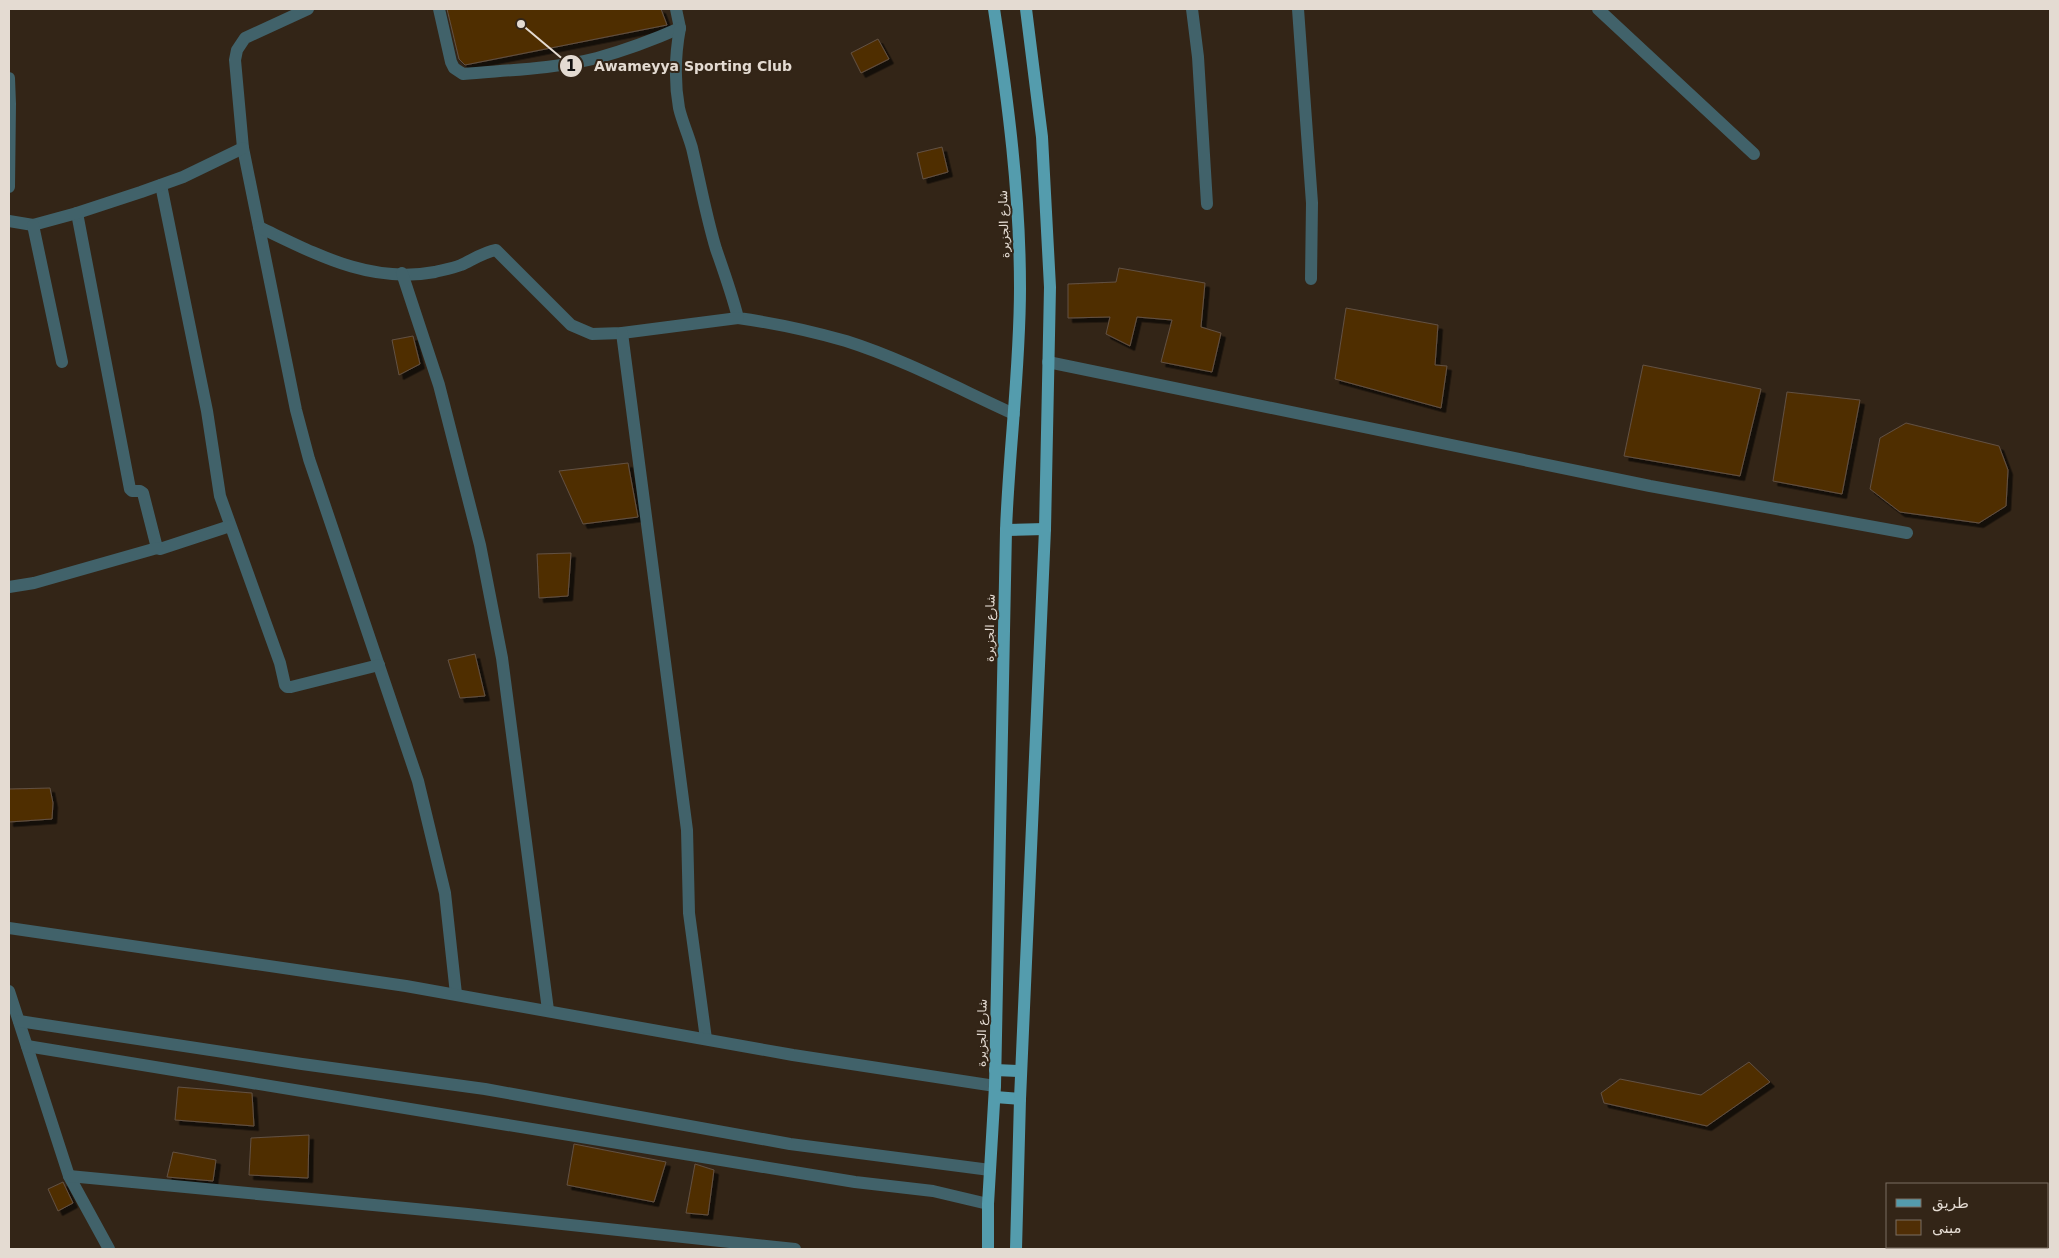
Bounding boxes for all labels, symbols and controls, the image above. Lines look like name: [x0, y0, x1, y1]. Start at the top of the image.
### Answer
callout: Awameyya Sporting Club: [559, 51, 802, 80]
text: 1: [566, 57, 576, 75]
text: Awameyya Sporting Club: [594, 58, 792, 74]
street label: شارع الجزيرة: [996, 190, 1013, 258]
street label: شارع الجزيرة: [982, 594, 999, 662]
street label: شارع الجزيرة: [974, 999, 991, 1067]
legend: [1886, 1183, 2049, 1248]
text: طريق: [1932, 1194, 1969, 1212]
text: مبنى: [1932, 1219, 1962, 1237]

